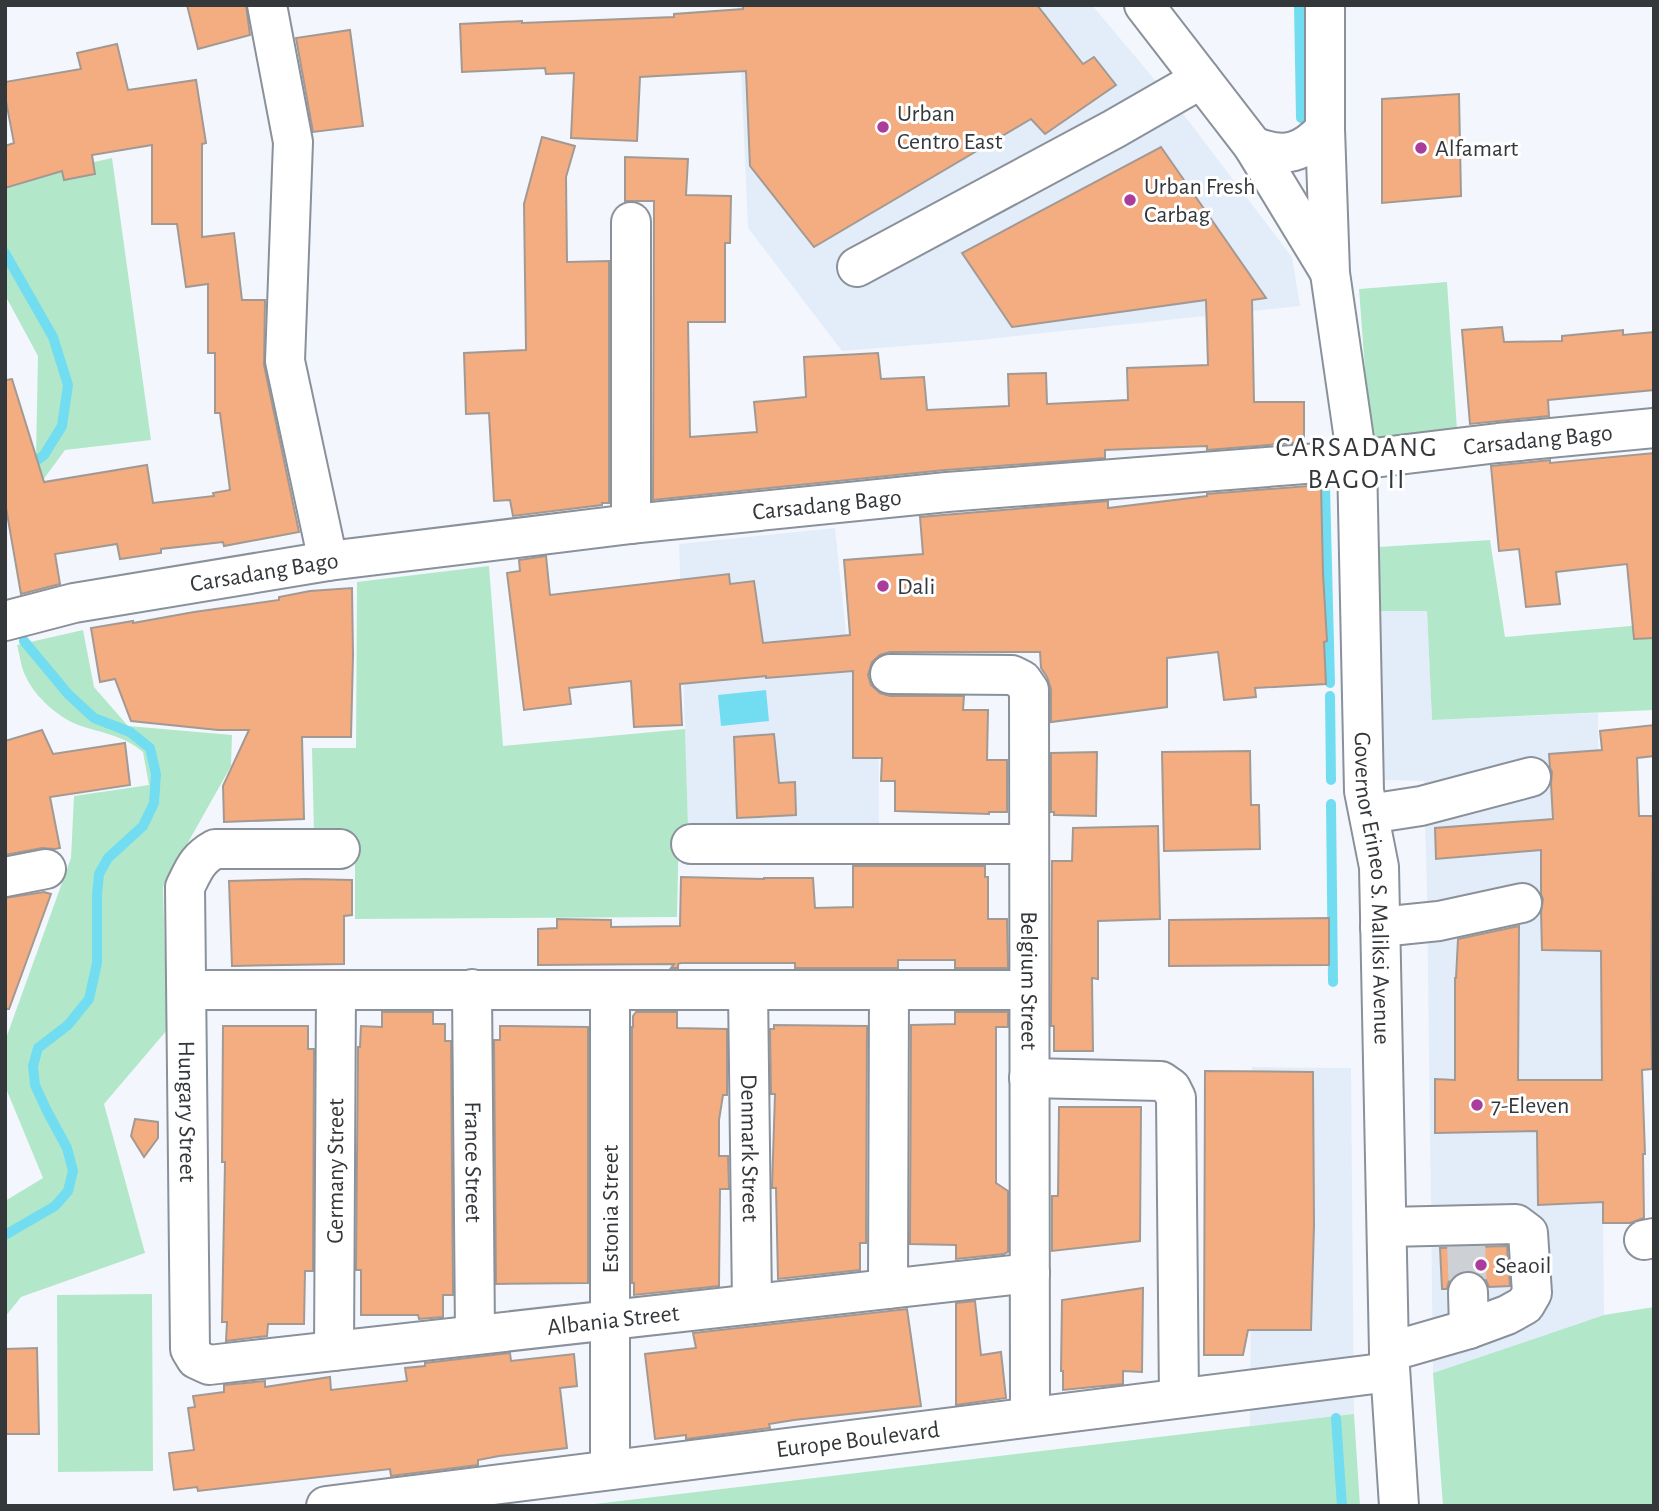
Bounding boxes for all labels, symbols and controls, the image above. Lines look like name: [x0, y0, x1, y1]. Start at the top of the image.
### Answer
place label: Urban Centro East: [897, 102, 1003, 154]
marker: Urban Centro East: [875, 119, 891, 135]
place label: Alfamart: [1435, 137, 1518, 161]
marker: Alfamart: [1413, 140, 1429, 156]
place label: Urban Fresh Carbag: [1144, 175, 1256, 227]
marker: Urban Fresh Carbag: [1122, 192, 1138, 208]
street label: Carsadang Bago: [1462, 421, 1614, 460]
district label: CARSADANG BAGO II: [1275, 434, 1439, 494]
street label: Carsadang Bago: [751, 486, 903, 525]
street label: Carsadang Bago: [188, 549, 340, 597]
place label: Dali: [897, 575, 935, 599]
marker: Dali: [875, 578, 891, 594]
street label: Governor Erineo S. Maliksi Avenue: [1350, 731, 1394, 1045]
street label: Belgium Street: [1016, 911, 1040, 1050]
street label: Hungary Street: [174, 1041, 199, 1183]
street label: Denmark Street: [736, 1074, 762, 1223]
place label: 7-Eleven: [1491, 1094, 1569, 1118]
marker: 7-Eleven: [1469, 1097, 1485, 1113]
street label: Germany Street: [324, 1098, 348, 1244]
street label: France Street: [460, 1101, 485, 1223]
street label: Estonia Street: [599, 1144, 623, 1274]
place label: Seaoil: [1495, 1254, 1552, 1278]
marker: Seaoil: [1473, 1257, 1489, 1273]
street label: Albania Street: [546, 1301, 681, 1340]
street label: Europe Boulevard: [775, 1418, 941, 1462]

